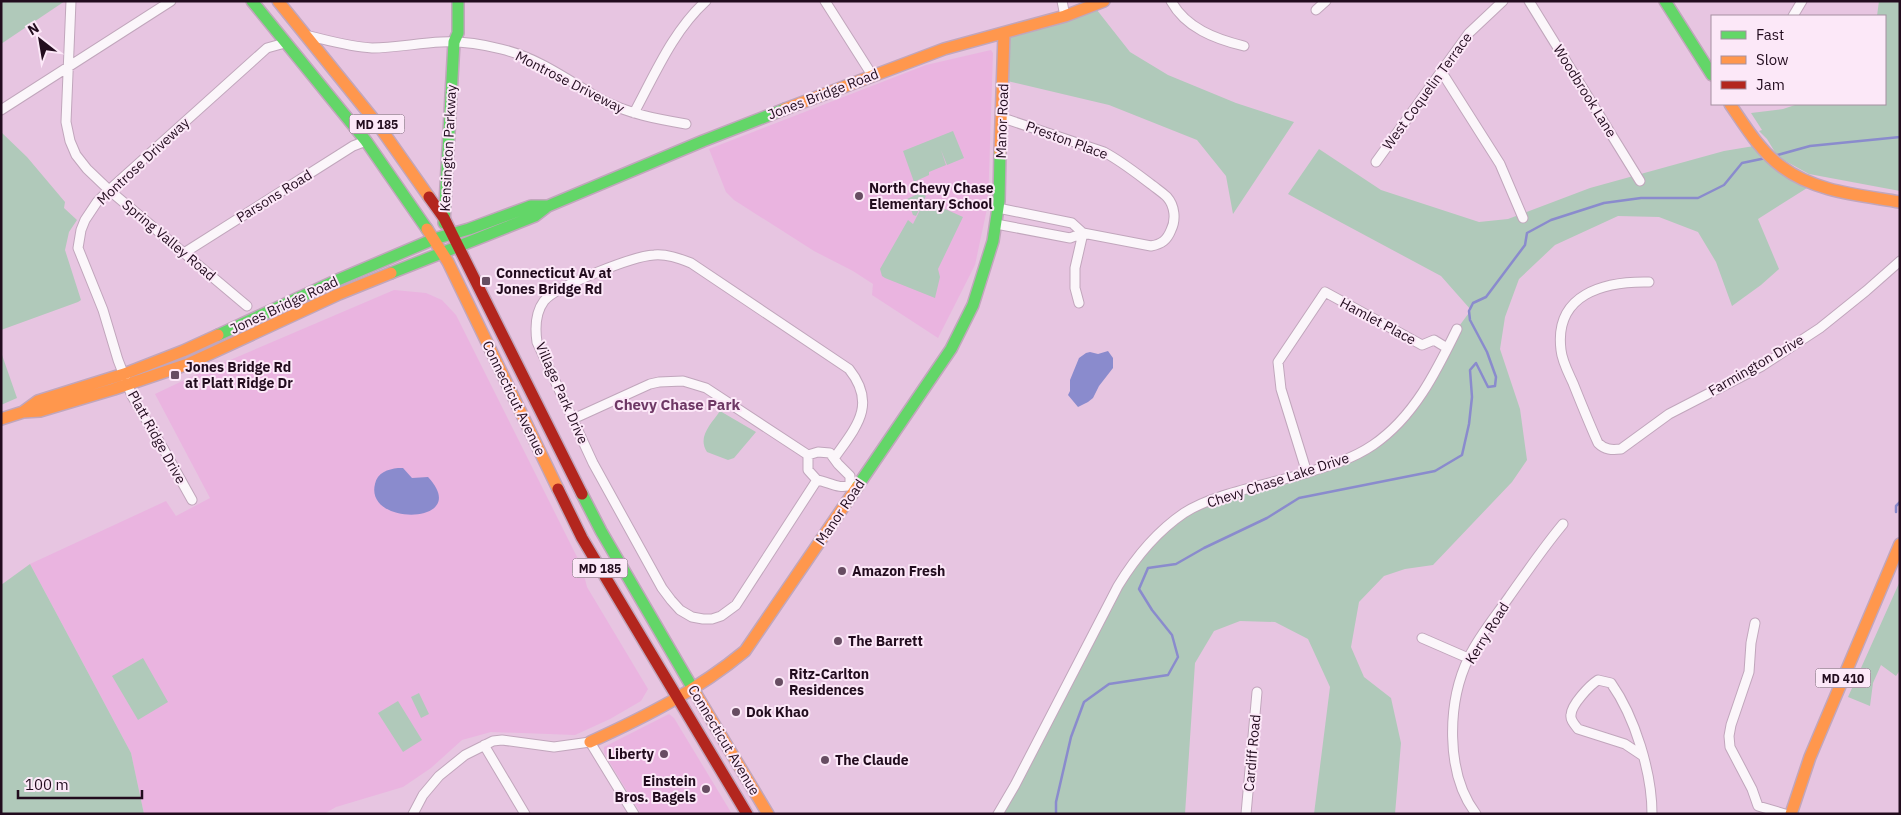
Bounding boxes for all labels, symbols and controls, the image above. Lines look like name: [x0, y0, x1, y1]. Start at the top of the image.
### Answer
north arrow: [15, 15, 65, 65]
legend: [1711, 15, 1886, 105]
text: N: [24, 19, 42, 39]
text: Fast: [1756, 25, 1784, 44]
street label: West Coquelin Terrace: [1378, 28, 1476, 153]
street label: Woodbrook Lane: [1549, 41, 1621, 141]
street label: Montrose Driveway: [512, 47, 628, 117]
text: Slow: [1756, 50, 1789, 69]
street label: Jones Bridge Road: [765, 65, 881, 123]
text: Jam: [1756, 75, 1785, 94]
street label: Manor Road: [992, 83, 1012, 159]
street label: Kensington Parkway: [436, 84, 460, 212]
street label: Montrose Driveway: [93, 113, 193, 209]
road number: MD 185: [350, 115, 404, 134]
street label: Preston Place: [1023, 117, 1111, 163]
street label: Parsons Road: [233, 166, 315, 226]
place label: North Chevy Chase Elementary School: [869, 179, 994, 213]
marker: North Chevy Chase Elementary School: [853, 190, 865, 202]
street label: Spring Valley Road: [118, 196, 220, 284]
place label: Connecticut Av at Jones Bridge Rd: [496, 264, 612, 298]
street label: Jones Bridge Road: [227, 272, 341, 338]
marker: Connecticut Av at Jones Bridge Rd: [480, 275, 492, 287]
street label: Hamlet Place: [1337, 293, 1419, 349]
street label: Farmington Drive: [1705, 330, 1807, 400]
street label: Connecticut Avenue: [478, 338, 550, 459]
street label: Village Park Drive: [532, 339, 593, 447]
place label: Jones Bridge Rd at Platt Ridge Dr: [185, 358, 293, 392]
marker: Jones Bridge Rd at Platt Ridge Dr: [169, 369, 181, 381]
street label: Platt Ridge Drive: [124, 387, 190, 487]
district label: Chevy Chase Park: [614, 395, 740, 414]
street label: Chevy Chase Lake Drive: [1205, 448, 1352, 511]
street label: Manor Road: [811, 476, 869, 548]
road number: MD 185: [572, 558, 628, 578]
place label: Amazon Fresh: [852, 562, 945, 580]
marker: Amazon Fresh: [836, 565, 848, 577]
street label: Kerry Road: [1461, 599, 1513, 667]
place label: The Barrett: [848, 632, 923, 650]
marker: The Barrett: [832, 635, 844, 647]
place label: Ritz-Carlton Residences: [789, 665, 869, 699]
road number: MD 410: [1816, 668, 1870, 688]
marker: Ritz-Carlton Residences: [773, 676, 785, 688]
street label: Connecticut Avenue: [684, 682, 764, 799]
place label: Dok Khao: [746, 703, 809, 721]
marker: Dok Khao: [730, 706, 742, 718]
street label: Cardiff Road: [1240, 714, 1264, 792]
place label: Liberty: [608, 745, 655, 763]
marker: Liberty: [658, 748, 670, 760]
place label: The Claude: [835, 751, 909, 769]
marker: The Claude: [819, 754, 831, 766]
scale bar: [18, 768, 141, 800]
place label: Einstein Bros. Bagels: [614, 772, 696, 806]
text: 100 m: [25, 775, 69, 794]
marker: Einstein Bros. Bagels: [700, 783, 712, 795]

